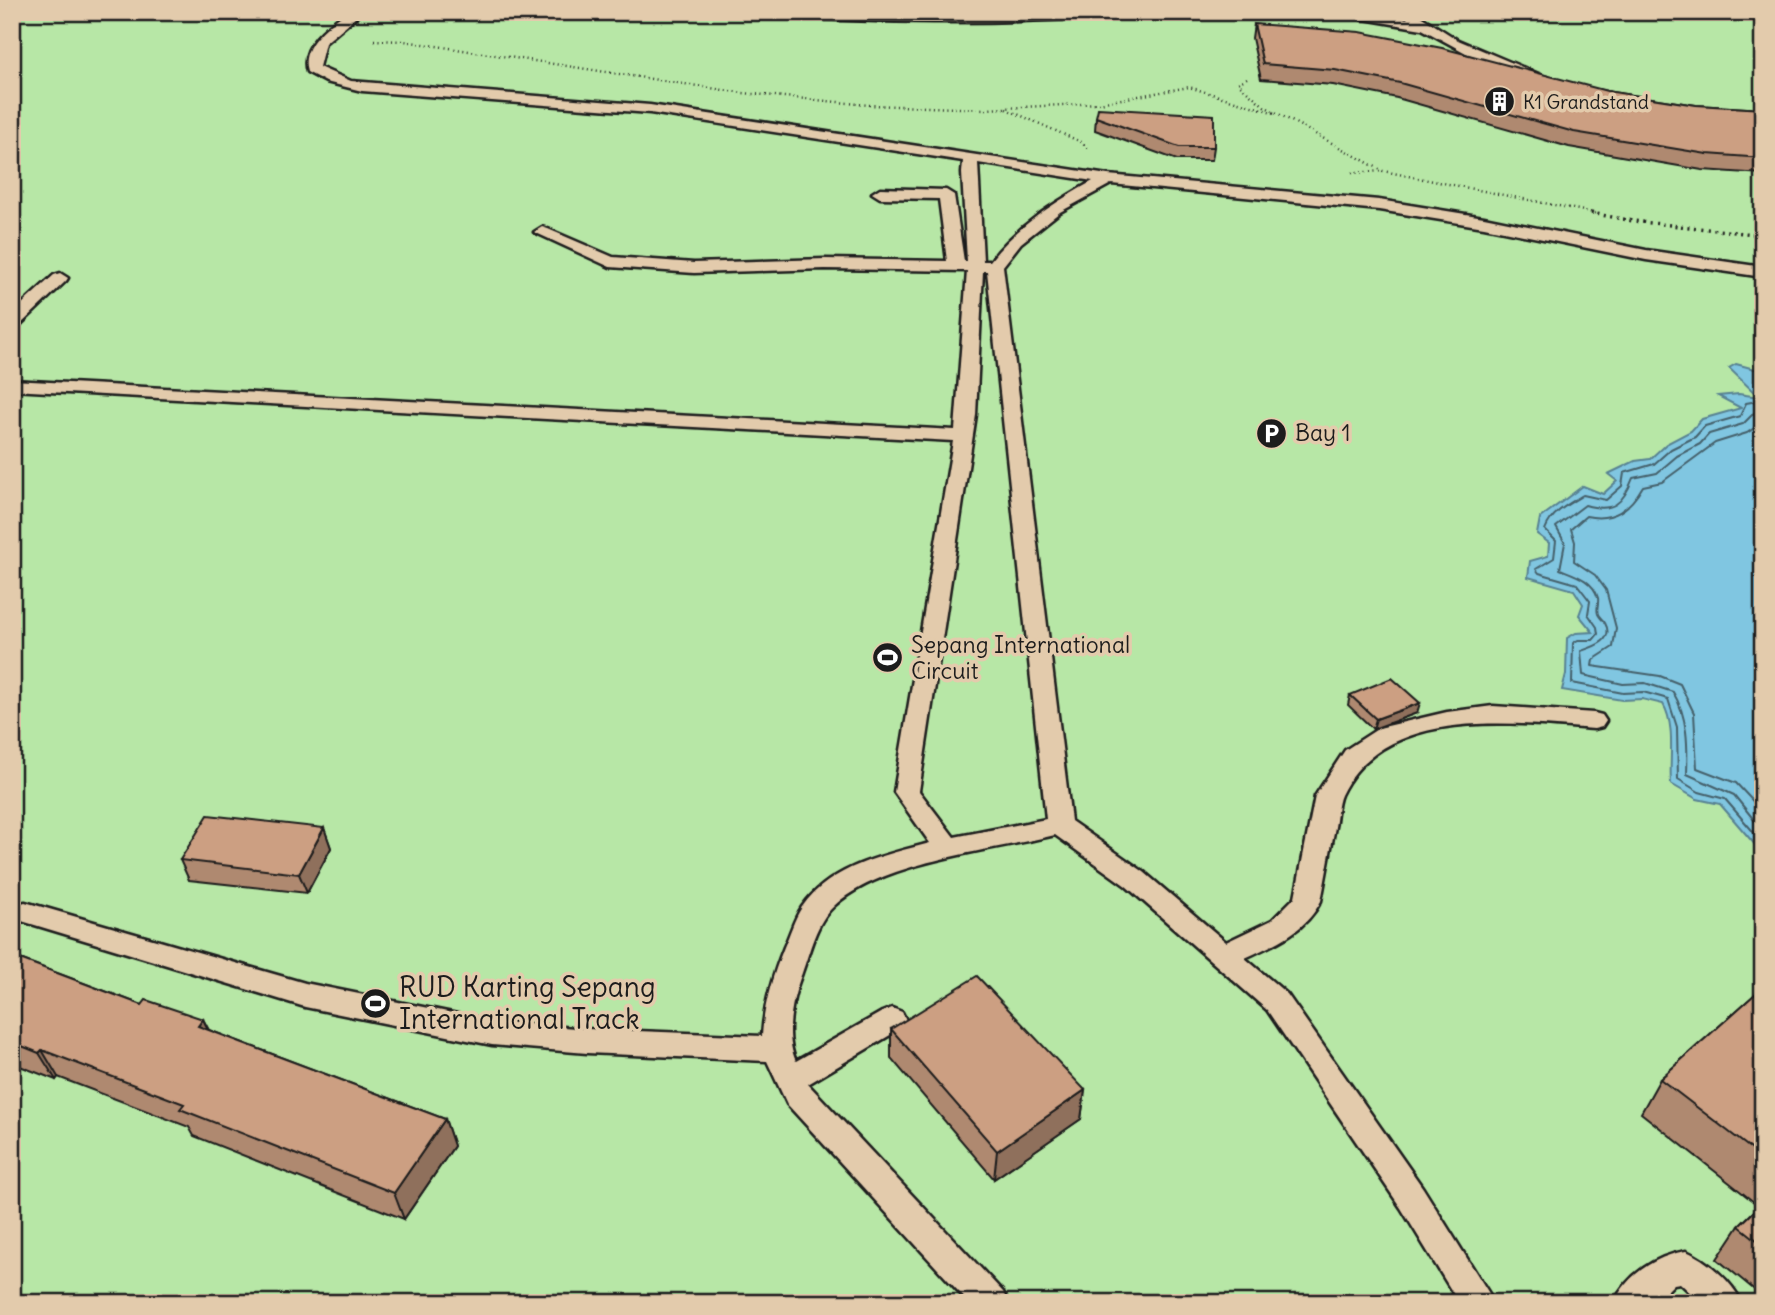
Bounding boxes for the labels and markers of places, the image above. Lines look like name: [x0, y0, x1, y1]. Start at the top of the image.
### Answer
building icon: K1 Grandstand: [1483, 85, 1517, 119]
place label: K1 Grandstand: [1523, 90, 1649, 114]
parking icon: Bay 1: [1255, 416, 1289, 450]
place label: Bay 1: [1295, 418, 1351, 447]
place label: Sepang International Circuit: [911, 630, 1130, 685]
sports icon: Sepang International Circuit: [871, 641, 905, 675]
place label: RUD Karting Sepang International Track: [399, 969, 656, 1037]
sports icon: RUD Karting Sepang International Track: [359, 986, 393, 1020]

